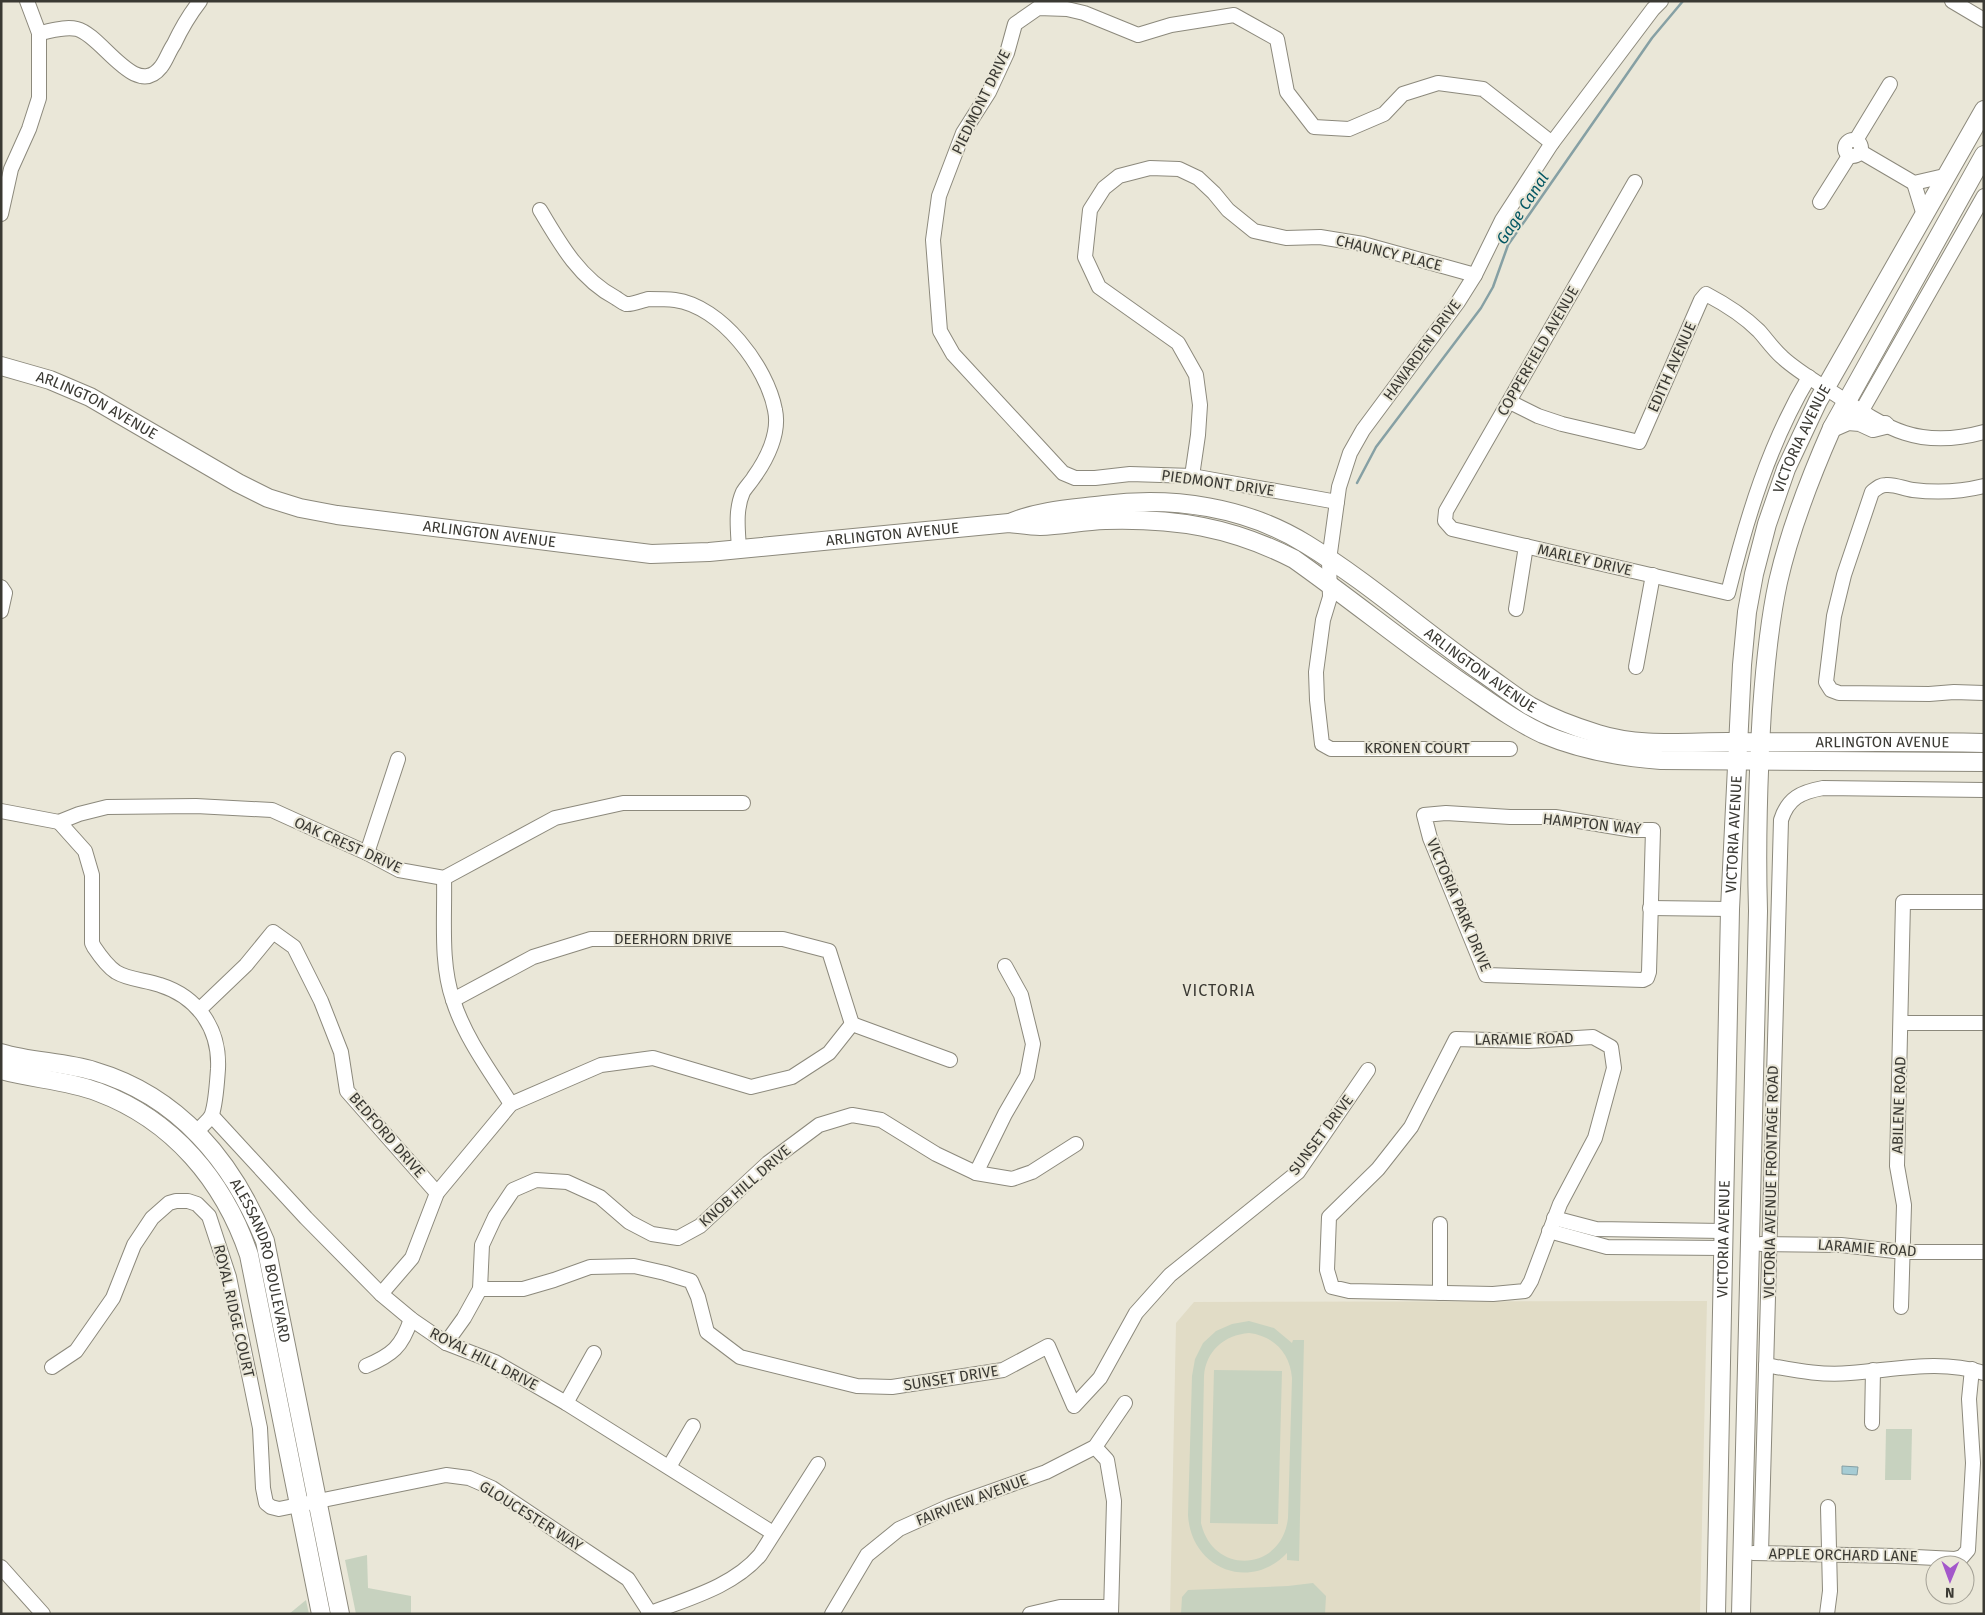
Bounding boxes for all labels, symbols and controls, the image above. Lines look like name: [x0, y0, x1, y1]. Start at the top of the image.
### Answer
street label: PIEDMONT DRIVE: [948, 47, 1014, 157]
water label: Gage Canal: [1492, 169, 1553, 248]
street label: CHAUNCY PLACE: [1334, 231, 1444, 275]
street label: COPPERFIELD AVENUE: [1493, 283, 1583, 419]
street label: HAWARDEN DRIVE: [1379, 296, 1465, 404]
street label: EDITH AVENUE: [1644, 319, 1700, 415]
street label: ARLINGTON AVENUE: [34, 368, 161, 443]
street label: VICTORIA AVENUE: [1769, 381, 1835, 496]
street label: PIEDMONT DRIVE: [1160, 466, 1276, 500]
street label: ARLINGTON AVENUE: [422, 517, 557, 551]
street label: ARLINGTON AVENUE: [825, 519, 960, 550]
street label: MARLEY DRIVE: [1536, 540, 1634, 580]
street label: ARLINGTON AVENUE: [1421, 624, 1540, 717]
street label: ARLINGTON AVENUE: [1815, 733, 1949, 751]
street label: KRONEN COURT: [1364, 739, 1470, 757]
street label: VICTORIA AVENUE: [1722, 775, 1746, 893]
street label: HAMPTON WAY: [1542, 810, 1643, 838]
street label: OAK CREST DRIVE: [291, 813, 405, 877]
street label: VICTORIA PARK DRIVE: [1423, 836, 1495, 974]
street label: DEERHORN DRIVE: [614, 930, 732, 948]
district label: VICTORIA: [1183, 981, 1255, 1000]
street label: LARAMIE ROAD: [1474, 1029, 1574, 1049]
street label: ABILENE ROAD: [1888, 1056, 1910, 1154]
street label: VICTORIA AVENUE FRONTAGE ROAD: [1760, 1065, 1782, 1299]
street label: BEDFORD DRIVE: [345, 1089, 429, 1181]
street label: SUNSET DRIVE: [1285, 1091, 1357, 1179]
street label: KNOB HILL DRIVE: [695, 1141, 795, 1231]
street label: ALESSANDRO BOULEVARD: [226, 1175, 294, 1344]
street label: VICTORIA AVENUE: [1713, 1180, 1734, 1298]
street label: LARAMIE ROAD: [1817, 1236, 1917, 1260]
street label: ROYAL RIDGE COURT: [210, 1243, 258, 1380]
street label: ROYAL HILL DRIVE: [427, 1324, 541, 1394]
street label: SUNSET DRIVE: [902, 1362, 1000, 1394]
street label: FAIRVIEW AVENUE: [913, 1470, 1031, 1530]
street label: GLOUCESTER WAY: [476, 1477, 586, 1555]
street label: APPLE ORCHARD LANE: [1768, 1545, 1918, 1565]
north arrow: [1925, 1555, 1975, 1605]
text: N: [1945, 1584, 1955, 1601]

